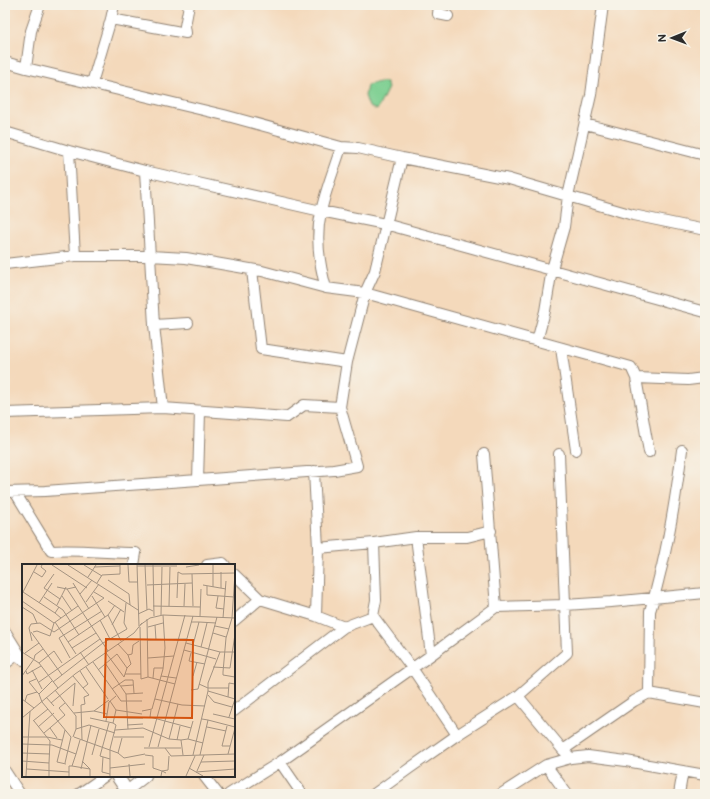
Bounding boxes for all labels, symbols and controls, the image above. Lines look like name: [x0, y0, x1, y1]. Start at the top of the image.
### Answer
north arrow: [652, 18, 692, 58]
text: N: [656, 34, 669, 42]
inset map: [22, 564, 235, 777]

